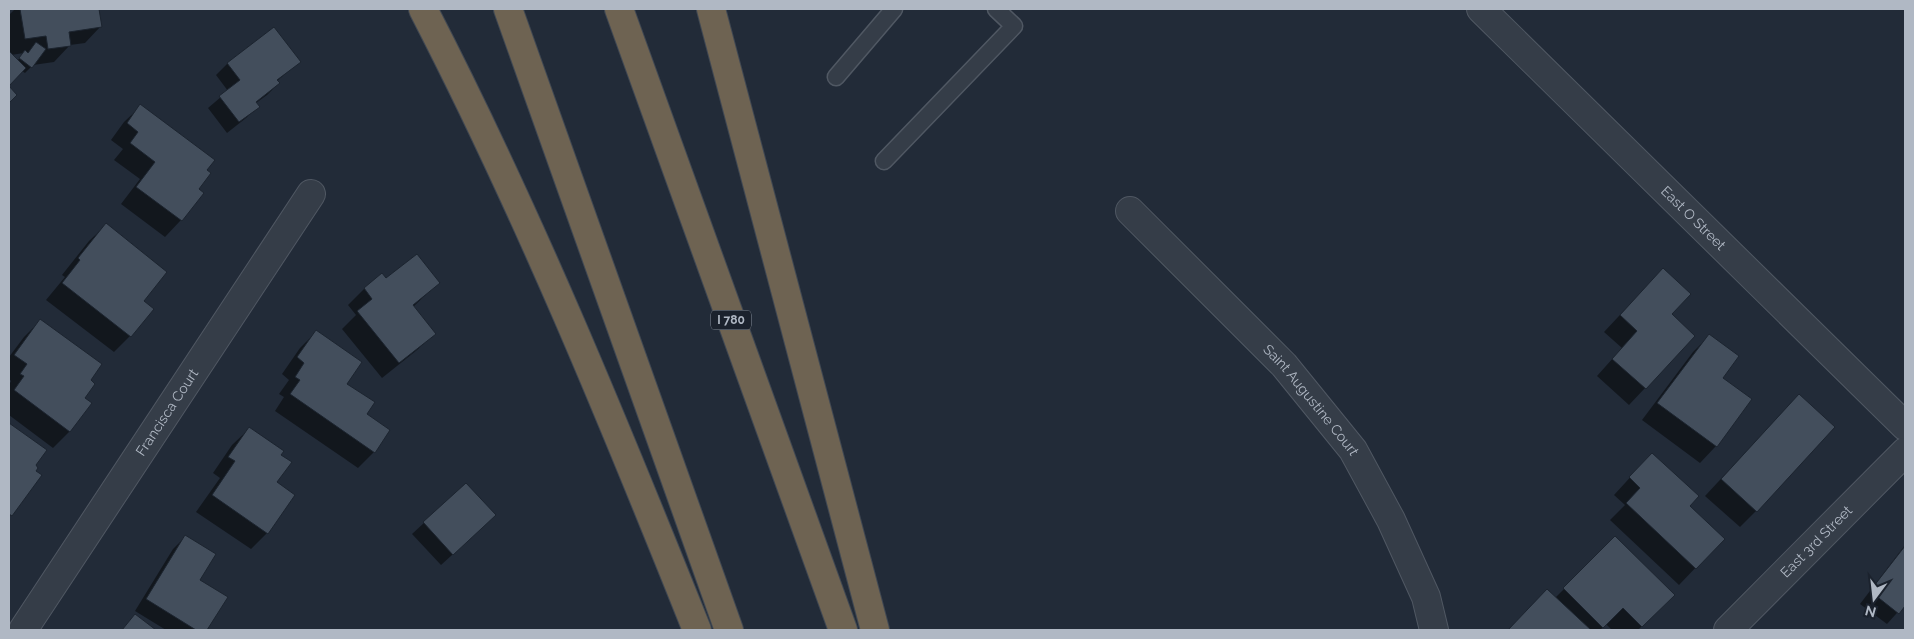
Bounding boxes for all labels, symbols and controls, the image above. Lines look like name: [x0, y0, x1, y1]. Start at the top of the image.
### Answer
street label: East O Street: [1658, 183, 1729, 253]
road number: I 780: [711, 310, 751, 330]
street label: Saint Augustine Court: [1260, 341, 1362, 458]
street label: Francisca Court: [132, 366, 201, 459]
street label: East 3rd Street: [1777, 502, 1855, 581]
north arrow: [1849, 574, 1899, 624]
text: N: [1863, 602, 1878, 621]

